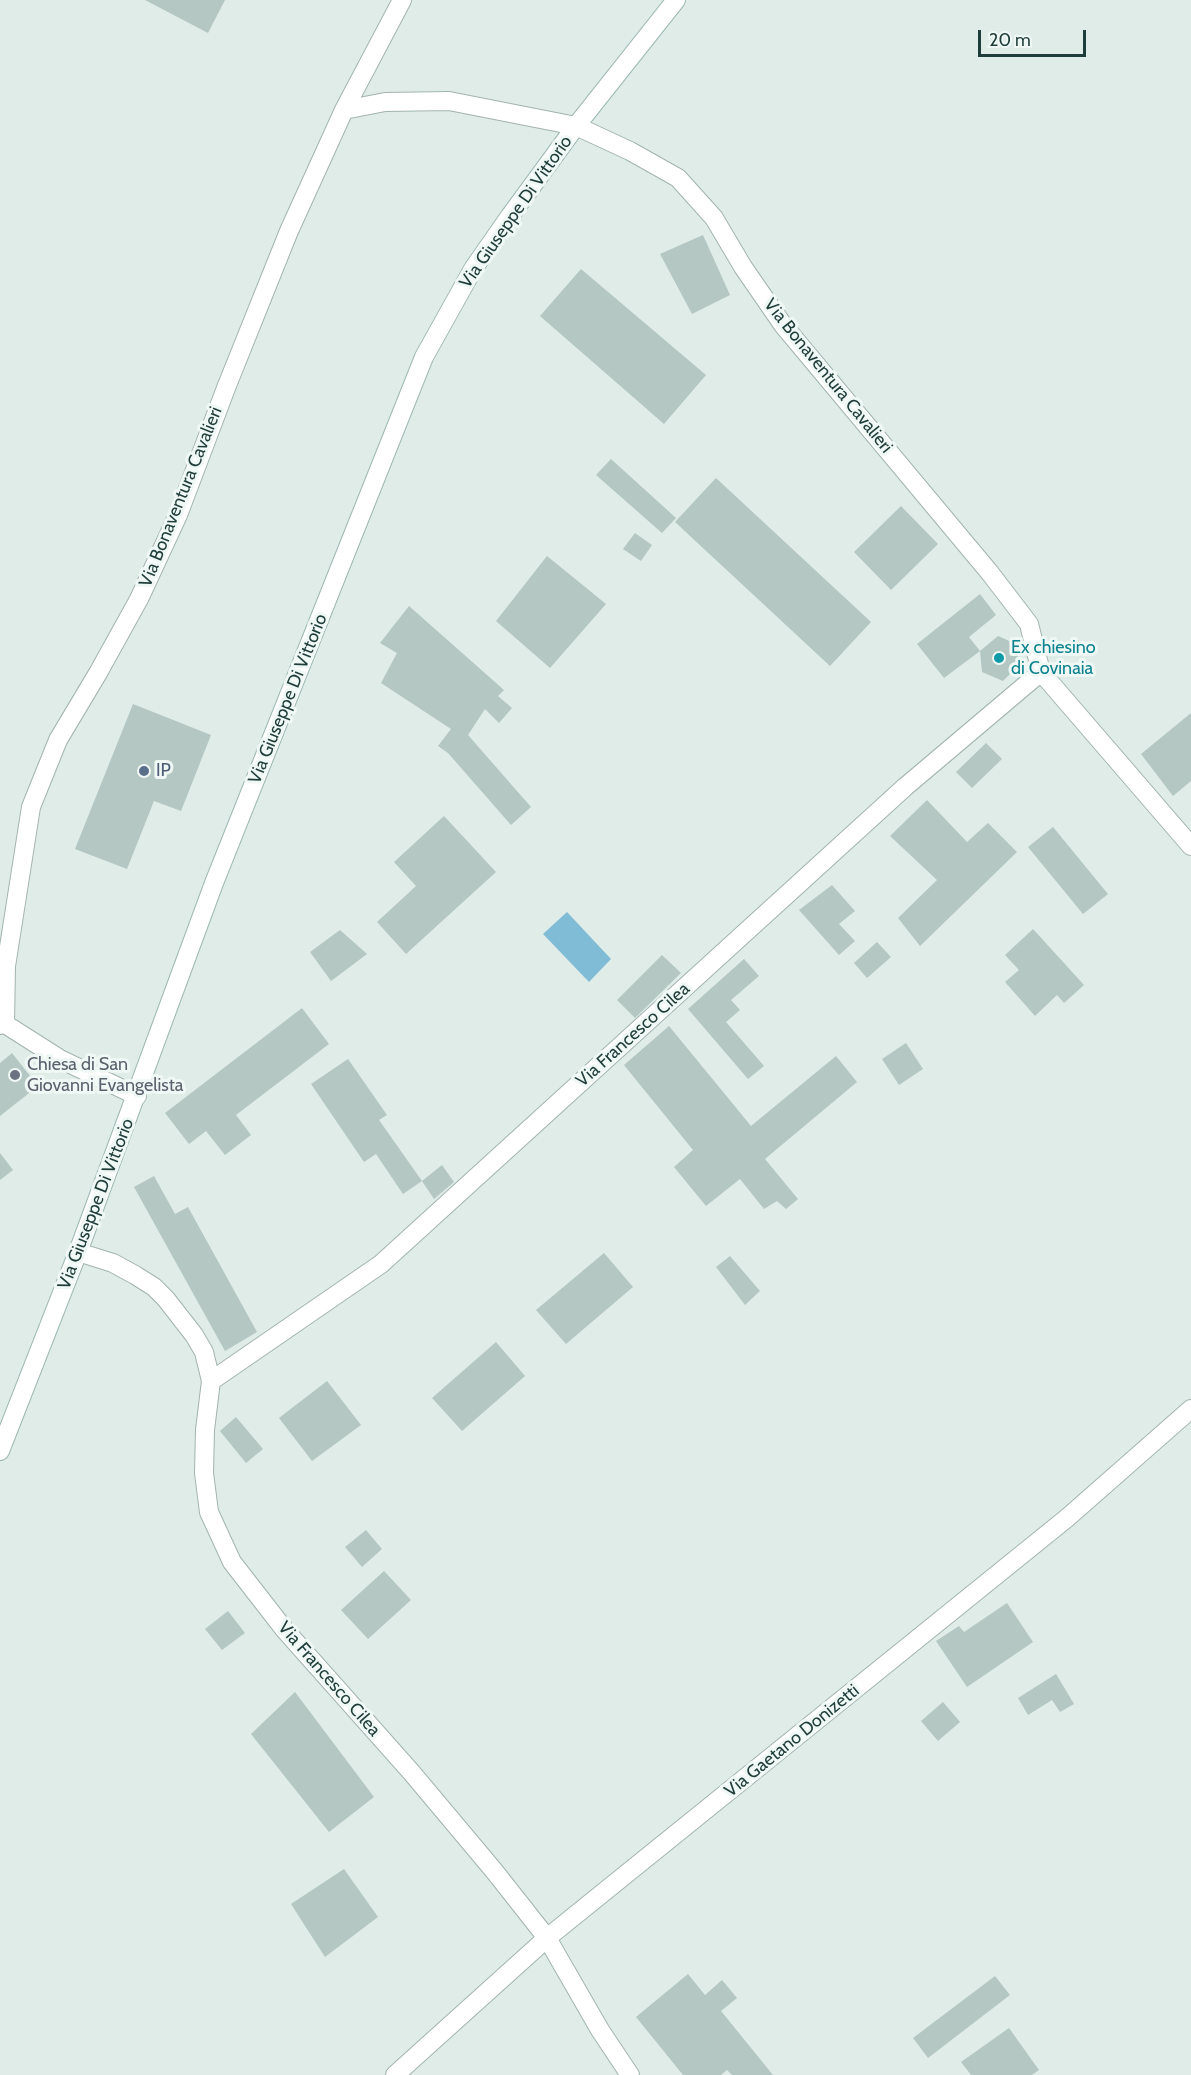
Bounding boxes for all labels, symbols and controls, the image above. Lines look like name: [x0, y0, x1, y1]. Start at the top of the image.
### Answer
scale bar: [981, 18, 1089, 56]
text: 20 m: [989, 29, 1031, 51]
street label: Via Giuseppe Di Vittorio: [455, 132, 577, 292]
street label: Via Bonaventura Cavalieri: [759, 294, 897, 458]
street label: Via Bonaventura Cavalieri: [135, 404, 227, 590]
street label: Via Giuseppe Di Vittorio: [244, 611, 332, 787]
place label: Ex chiesino di Covinaia: [1011, 637, 1096, 680]
marker: Ex chiesino di Covinaia: [992, 651, 1006, 665]
place label: IP: [156, 760, 171, 782]
marker: IP: [137, 764, 151, 778]
street label: Via Francesco Cilea: [572, 978, 694, 1092]
place label: Chiesa di San Giovanni Evangelista: [27, 1054, 183, 1096]
marker: Chiesa di San Giovanni Evangelista: [8, 1068, 22, 1082]
street label: Via Giuseppe Di Vittorio: [53, 1116, 139, 1292]
street label: Via Francesco Cilea: [273, 1617, 385, 1741]
street label: Via Gaetano Donizetti: [720, 1680, 864, 1802]

